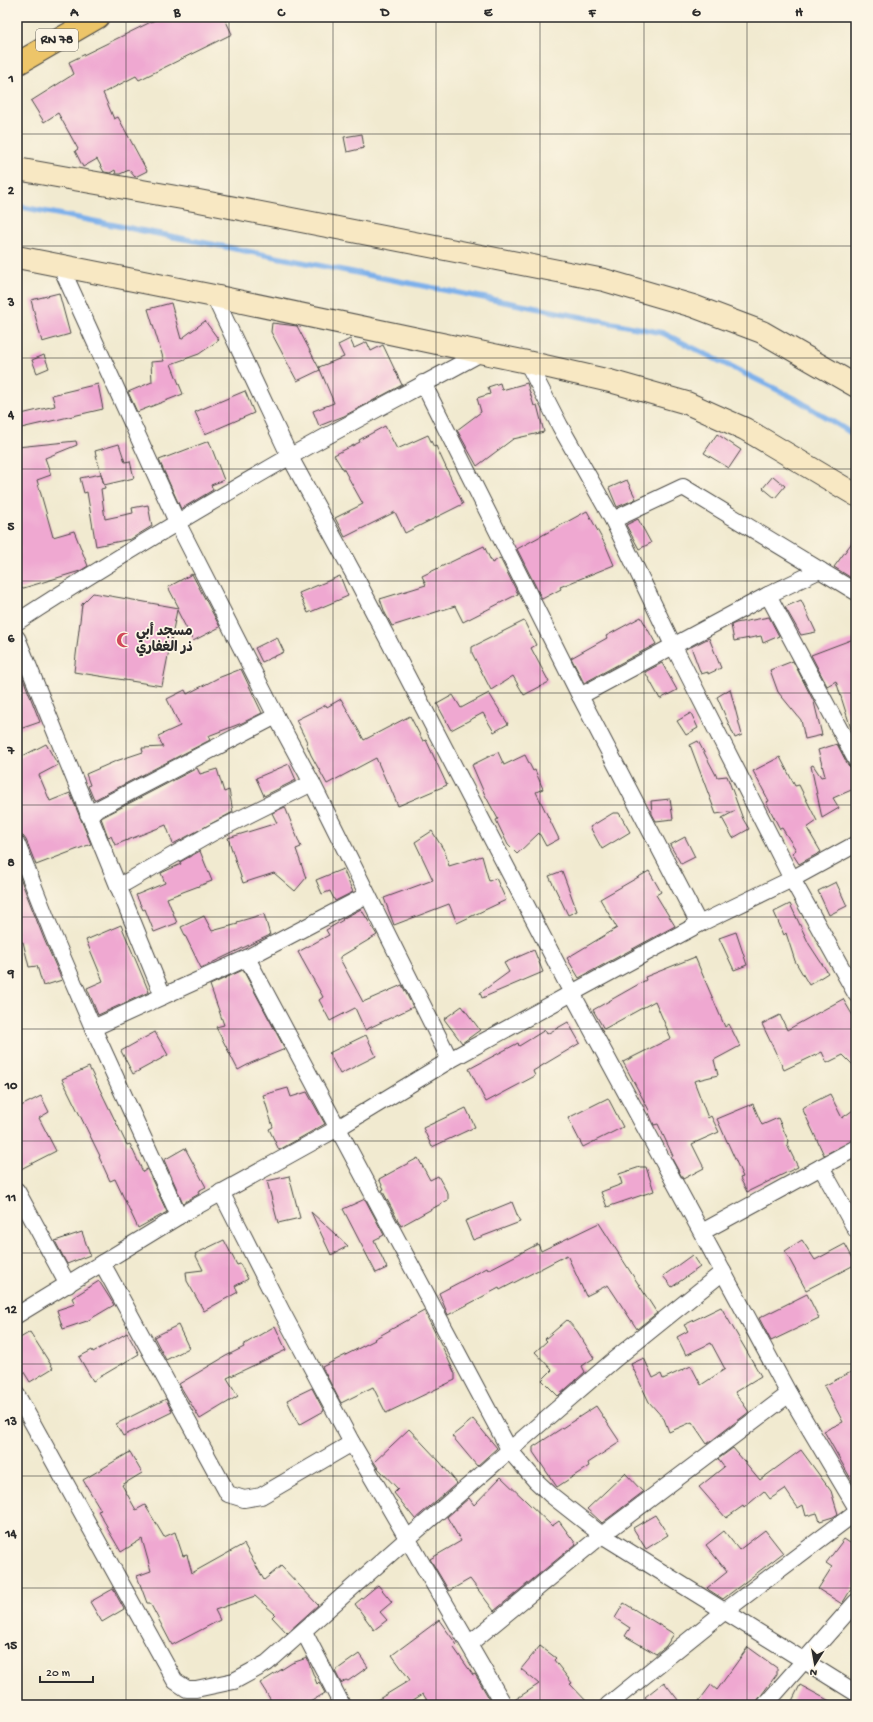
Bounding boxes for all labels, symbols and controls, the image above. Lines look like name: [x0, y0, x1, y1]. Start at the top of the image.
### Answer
text: A: [69, 6, 79, 21]
text: B: [173, 6, 182, 21]
text: C: [276, 6, 286, 21]
text: D: [380, 6, 390, 21]
text: E: [484, 6, 493, 21]
text: F: [588, 6, 597, 21]
text: G: [692, 6, 701, 21]
text: H: [795, 6, 803, 21]
road number: RN 78: [36, 29, 78, 51]
text: 1: [7, 72, 14, 87]
text: 2: [8, 184, 15, 199]
text: 3: [7, 296, 15, 311]
text: 4: [7, 408, 15, 423]
text: 5: [8, 520, 15, 535]
place label: مسجد أبي ذر الغفاري: [136, 621, 193, 657]
mosque icon: مسجد أبي ذر الغفاري: [115, 631, 133, 649]
text: 6: [8, 632, 15, 647]
text: 7: [7, 744, 16, 759]
text: 8: [7, 856, 15, 871]
text: 9: [7, 967, 15, 982]
text: 10: [4, 1079, 18, 1094]
text: 11: [5, 1191, 16, 1206]
text: 12: [4, 1303, 17, 1318]
text: 13: [4, 1415, 17, 1430]
text: 14: [4, 1527, 18, 1542]
text: 15: [4, 1639, 17, 1654]
north arrow: [795, 1644, 835, 1684]
scale bar: [40, 1658, 93, 1684]
text: N: [809, 1665, 818, 1678]
text: 20 m: [46, 1667, 71, 1681]

